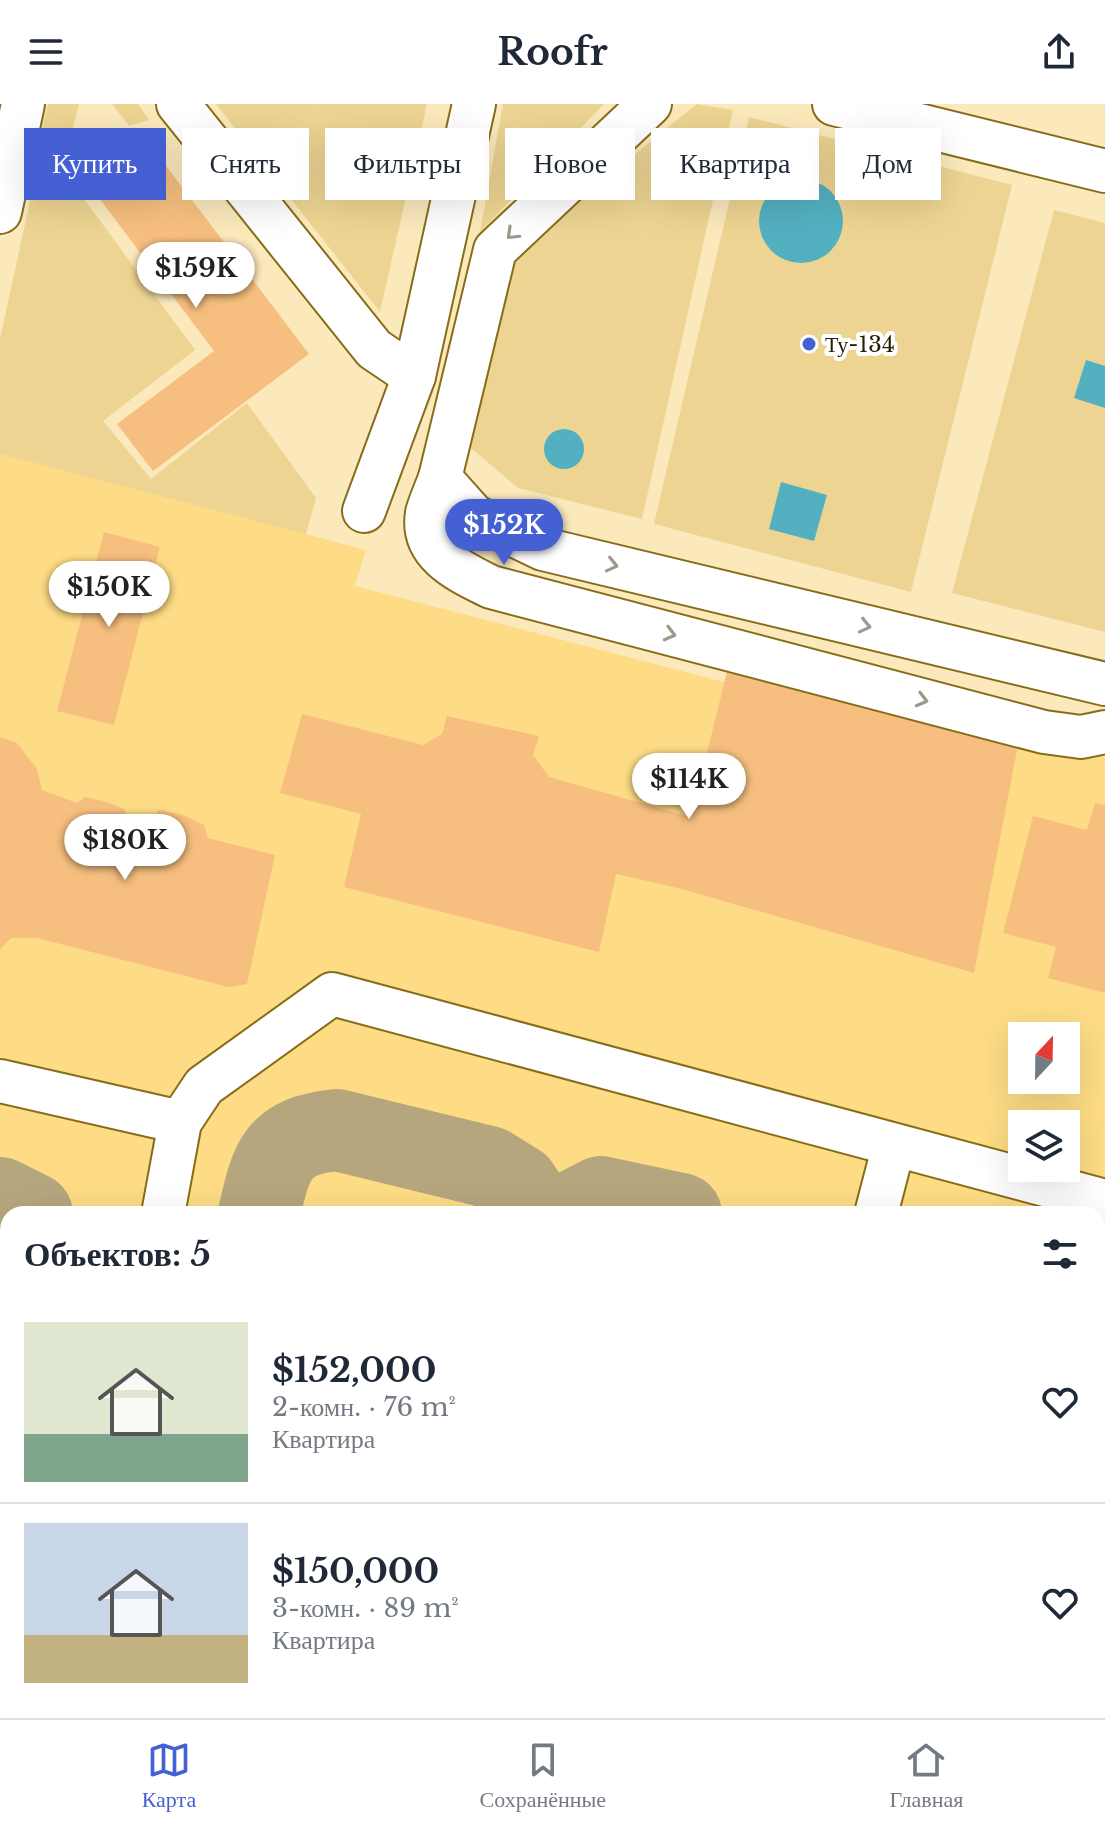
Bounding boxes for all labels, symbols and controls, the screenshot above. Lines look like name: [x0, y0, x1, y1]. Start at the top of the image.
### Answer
icon: menu: [24, 30, 68, 74]
text: Roofr: [497, 30, 608, 75]
icon: share: [1037, 30, 1081, 74]
chip: Купить: [24, 128, 166, 200]
chip: Снять: [182, 128, 309, 200]
chip: Фильтры: [325, 128, 489, 200]
chip: Новое: [505, 128, 635, 200]
chip: Квартира: [651, 128, 819, 200]
chip: Дом: [835, 128, 941, 200]
one-way arrow: [506, 224, 521, 238]
pin: $159K: [140, 242, 252, 310]
text: $159K: [155, 252, 237, 284]
place label: Ту-134: [825, 331, 895, 358]
marker: Ту-134: [800, 335, 818, 353]
pin: $152K: [448, 499, 560, 567]
text: $152K: [463, 509, 545, 541]
one-way arrow: [604, 556, 618, 573]
pin: $150K: [53, 561, 165, 629]
text: $150K: [67, 571, 151, 603]
one-way arrow: [857, 616, 871, 633]
one-way arrow: [663, 624, 677, 641]
one-way arrow: [914, 690, 928, 707]
pin: $114K: [633, 753, 745, 821]
text: $114K: [650, 763, 728, 795]
pin: $180K: [69, 814, 181, 882]
text: $180K: [82, 824, 168, 856]
north arrow: [1008, 1022, 1080, 1094]
map controls: [1008, 1022, 1080, 1182]
button: layers: [1008, 1110, 1080, 1182]
icon: filters: [1038, 1232, 1082, 1276]
text: Объектов: 5: [24, 1233, 211, 1275]
text: $152,000: [272, 1349, 436, 1391]
icon: home: [88, 1354, 184, 1450]
icon: heart: [1038, 1380, 1082, 1424]
text: 2-комн. · 76 m²: [272, 1391, 456, 1423]
text: Квартира: [272, 1423, 375, 1455]
text: $150,000: [272, 1550, 439, 1592]
icon: home: [88, 1555, 184, 1651]
icon: heart: [1038, 1581, 1082, 1625]
text: 3-комн. · 89 m²: [272, 1592, 459, 1624]
text: Квартира: [272, 1624, 375, 1656]
tab: Карта: [142, 1738, 196, 1813]
tab: Сохранённые: [480, 1738, 606, 1813]
tab: Главная: [889, 1738, 963, 1813]

